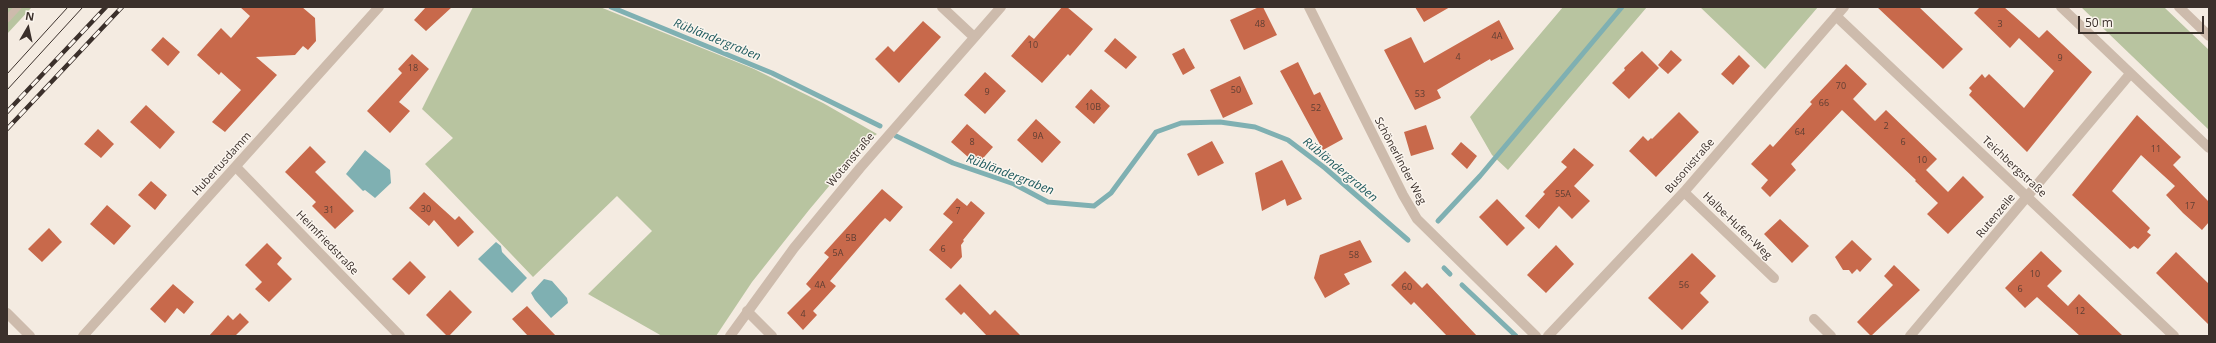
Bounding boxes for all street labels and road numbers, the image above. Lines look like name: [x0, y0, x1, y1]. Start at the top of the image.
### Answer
street label: Schönerlinder Weg: [1371, 115, 1429, 207]
street label: Hubertusdamm: [190, 129, 254, 199]
street label: Wotanstraße: [825, 130, 877, 190]
street label: Teichbergstraße: [1979, 134, 2049, 200]
street label: Busonistraße: [1663, 136, 1717, 196]
street label: Halbe-Hufen-Weg: [1700, 190, 1774, 262]
street label: Rutenzeile: [1974, 191, 2018, 241]
street label: Heimfriedstraße: [293, 208, 361, 278]

